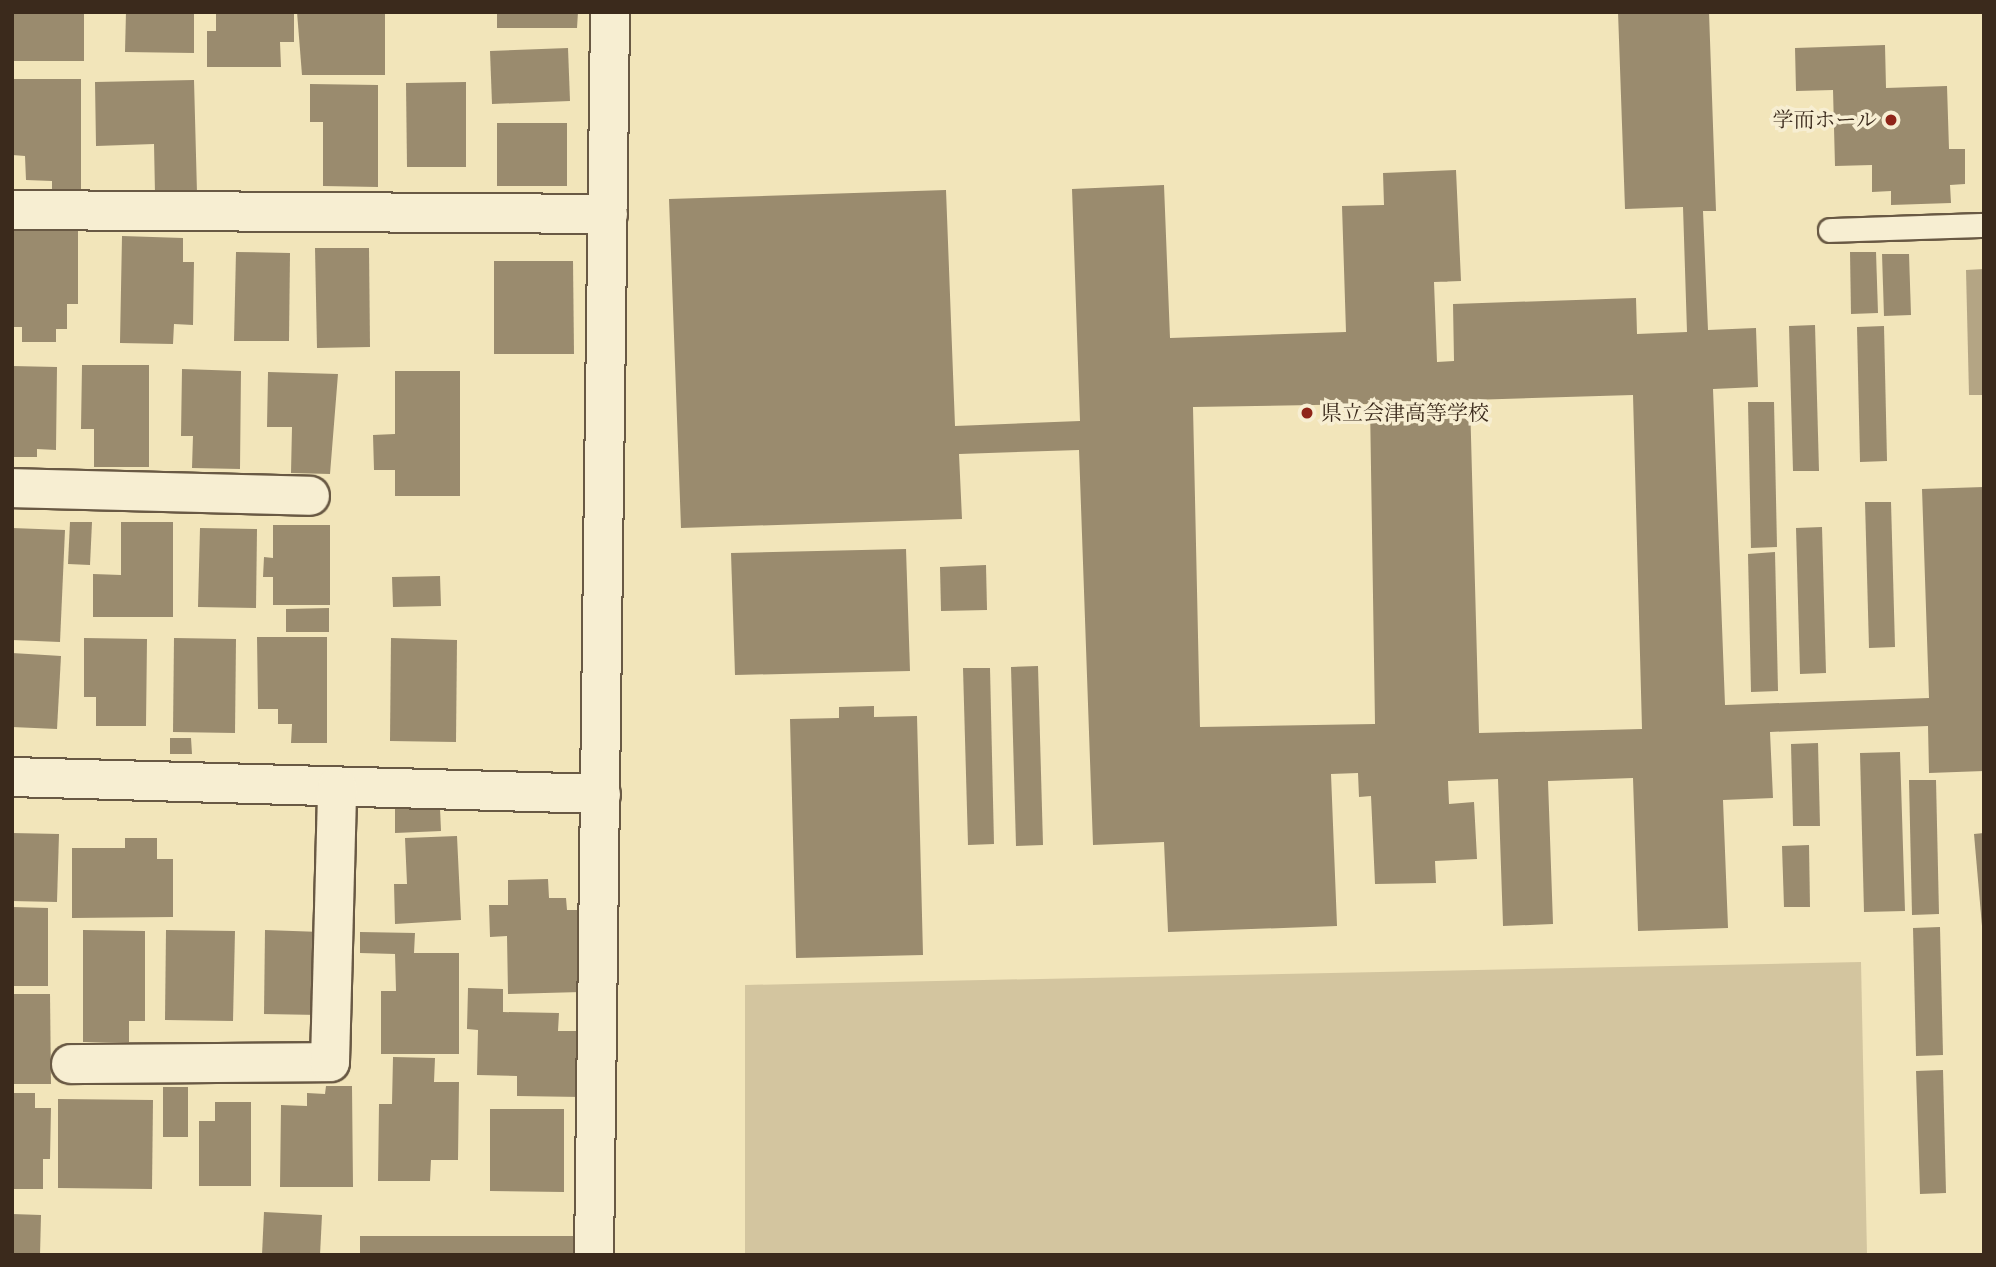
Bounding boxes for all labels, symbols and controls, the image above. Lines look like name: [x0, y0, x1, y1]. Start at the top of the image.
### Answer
place label: 学而ホール: [1772, 107, 1877, 133]
marker: 学而ホール: [1883, 112, 1899, 128]
place label: 県立会津高等学校: [1321, 400, 1489, 426]
marker: 県立会津高等学校: [1299, 405, 1315, 421]

